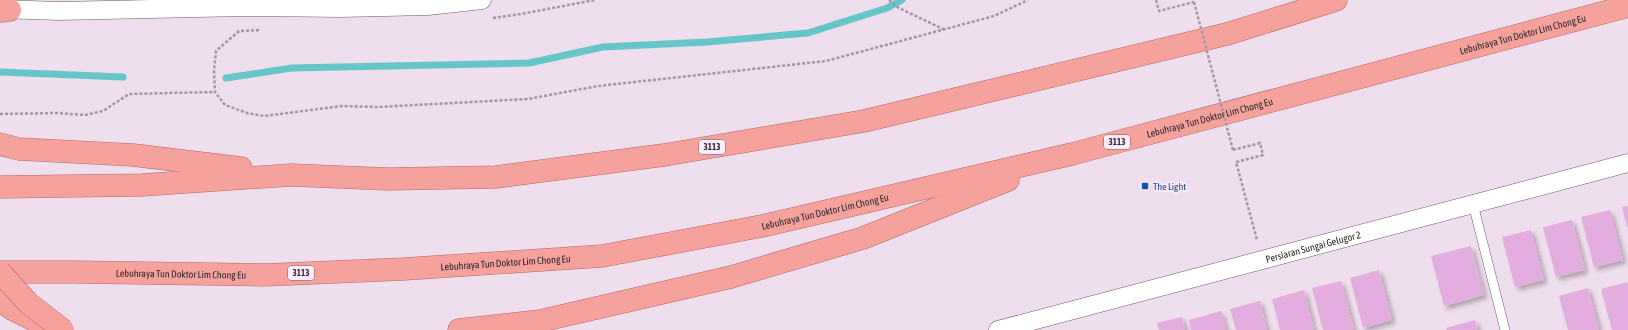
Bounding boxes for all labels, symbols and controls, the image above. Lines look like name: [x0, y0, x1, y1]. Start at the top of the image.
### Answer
street label: Lebuhraya Tun Doktor Lim Chong Eu: [1458, 12, 1587, 56]
street label: Lebuhraya Tun Doktor Lim Chong Eu: [1145, 95, 1274, 139]
road number: 3113: [1104, 135, 1130, 149]
road number: 3113: [699, 140, 725, 154]
marker: The Light: [1140, 181, 1150, 191]
place label: The Light: [1153, 181, 1186, 192]
street label: Lebuhraya Tun Doktor Lim Chong Eu: [760, 191, 890, 231]
street label: Persiaran Sungai Gelugor 2: [1264, 229, 1362, 264]
street label: Lebuhraya Tun Doktor Lim Chong Eu: [440, 253, 571, 272]
road number: 3113: [288, 266, 314, 280]
street label: Lebuhraya Tun Doktor Lim Chong Eu: [116, 267, 246, 280]

